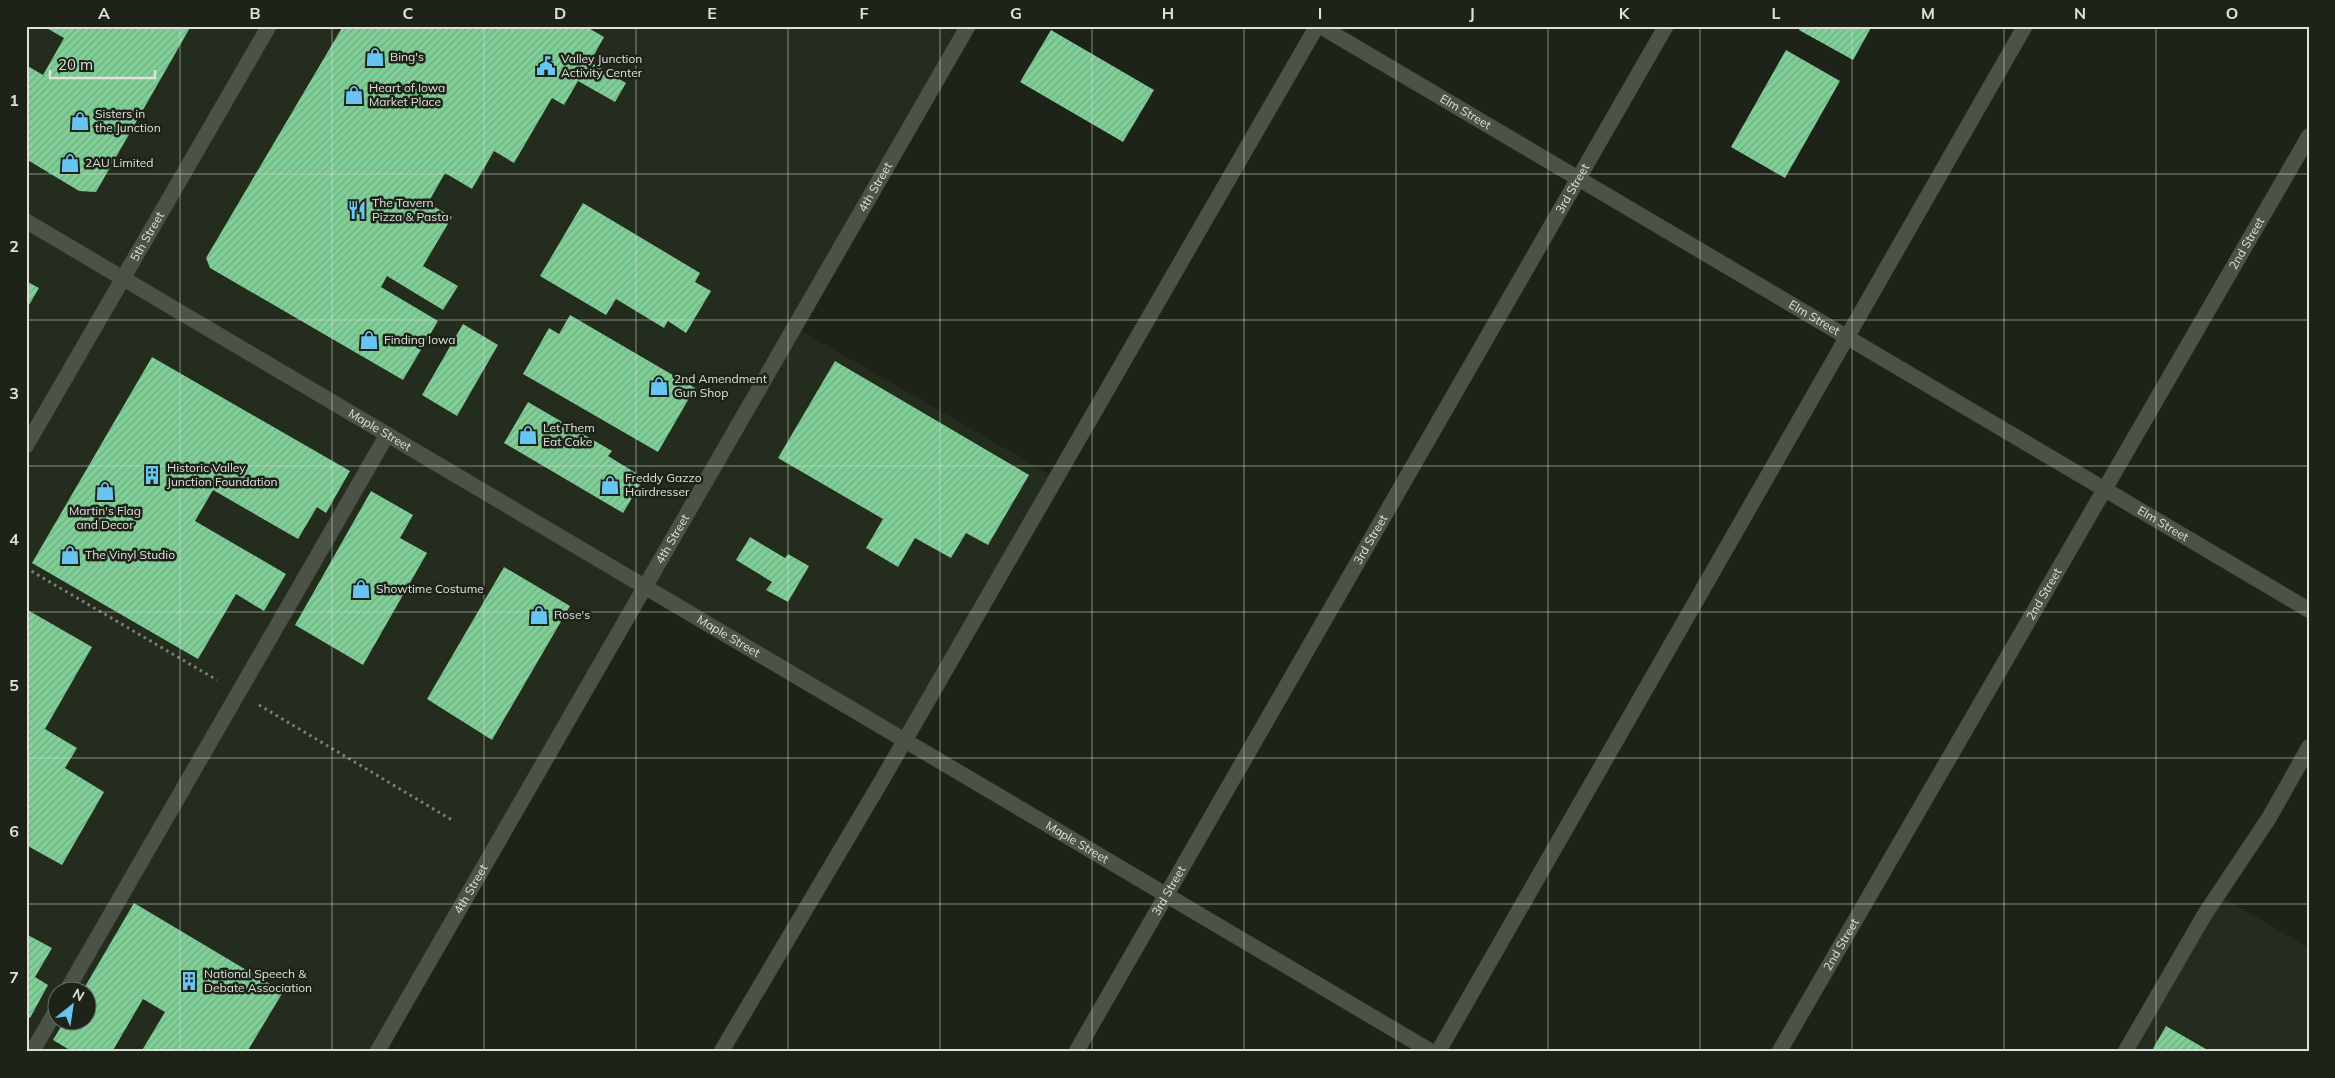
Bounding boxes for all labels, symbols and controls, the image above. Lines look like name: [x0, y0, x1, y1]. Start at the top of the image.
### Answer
text: A: [98, 3, 110, 23]
text: B: [249, 3, 261, 23]
text: C: [403, 3, 414, 23]
text: D: [554, 3, 566, 23]
text: E: [707, 3, 717, 23]
text: F: [859, 3, 869, 23]
text: G: [1010, 3, 1022, 23]
text: H: [1162, 3, 1174, 23]
text: I: [1318, 3, 1322, 23]
text: J: [1469, 3, 1475, 23]
text: K: [1619, 3, 1631, 23]
text: L: [1772, 3, 1781, 23]
text: M: [1921, 3, 1935, 23]
text: N: [2074, 3, 2086, 23]
text: O: [2226, 3, 2238, 23]
shop icon: Bing's: [364, 46, 386, 68]
scale bar: [50, 48, 155, 80]
place label: Bing's: [390, 49, 424, 64]
place label: Valley Junction Activity Center: [561, 51, 643, 80]
text: 20 m: [58, 55, 93, 74]
public building icon: Valley Junction Activity Center: [535, 55, 557, 77]
place label: Heart of Iowa Market Place: [369, 80, 445, 109]
shop icon: Heart of Iowa Market Place: [343, 84, 365, 106]
text: 1: [9, 90, 19, 110]
street label: Elm Street: [1437, 91, 1494, 132]
place label: Sisters in the Junction: [95, 106, 161, 135]
shop icon: Sisters in the Junction: [69, 110, 91, 132]
shop icon: 2AU Limited: [59, 152, 81, 174]
place label: 2AU Limited: [85, 155, 154, 170]
street label: 4th Street: [855, 159, 895, 214]
street label: 3rd Street: [1552, 161, 1592, 216]
place label: The Tavern Pizza & Pasta: [372, 195, 449, 224]
restaurant icon: The Tavern Pizza & Pasta: [346, 199, 368, 221]
street label: 5th Street: [127, 209, 167, 264]
street label: 2nd Street: [2225, 215, 2267, 272]
text: 2: [9, 236, 19, 256]
street label: Elm Street: [1786, 297, 1843, 338]
shop icon: Finding Iowa: [358, 329, 380, 351]
place label: Finding Iowa: [384, 332, 455, 347]
place label: 2nd Amendment Gun Shop: [674, 371, 767, 400]
shop icon: 2nd Amendment Gun Shop: [648, 375, 670, 397]
text: 3: [9, 383, 19, 403]
street label: Maple Street: [346, 405, 414, 454]
place label: Let Them Eat Cake: [543, 420, 595, 449]
shop icon: Let Them Eat Cake: [517, 424, 539, 446]
place label: Historic Valley Junction Foundation: [167, 460, 278, 489]
building icon: Historic Valley Junction Foundation: [141, 464, 163, 486]
place label: Freddy Gazzo Hairdresser: [625, 470, 702, 499]
shop icon: Freddy Gazzo Hairdresser: [599, 474, 621, 496]
shop icon: Martin's Flag and Decor: [94, 480, 116, 502]
street label: Elm Street: [2135, 502, 2192, 544]
place label: Martin's Flag and Decor: [69, 503, 141, 532]
street label: 4th Street: [652, 511, 692, 566]
street label: 3rd Street: [1350, 512, 1390, 567]
text: 4: [9, 529, 19, 549]
shop icon: The Vinyl Studio: [59, 544, 81, 566]
place label: The Vinyl Studio: [85, 547, 175, 562]
street label: 2nd Street: [2023, 565, 2064, 623]
shop icon: Showtime Costume: [350, 578, 372, 600]
place label: Showtime Costume: [376, 581, 484, 596]
shop icon: Rose's: [528, 604, 550, 626]
place label: Rose's: [554, 607, 590, 622]
street label: Maple Street: [695, 611, 763, 660]
text: 5: [9, 675, 19, 695]
street label: Maple Street: [1043, 817, 1112, 866]
text: 6: [9, 821, 19, 841]
street label: 4th Street: [450, 861, 491, 916]
street label: 3rd Street: [1148, 863, 1189, 918]
street label: 2nd Street: [1820, 916, 1862, 973]
place label: National Speech & Debate Association: [204, 966, 312, 995]
text: 7: [9, 967, 19, 987]
building icon: National Speech & Debate Association: [178, 970, 200, 992]
north arrow: [48, 980, 98, 1030]
text: N: [69, 984, 88, 1005]

